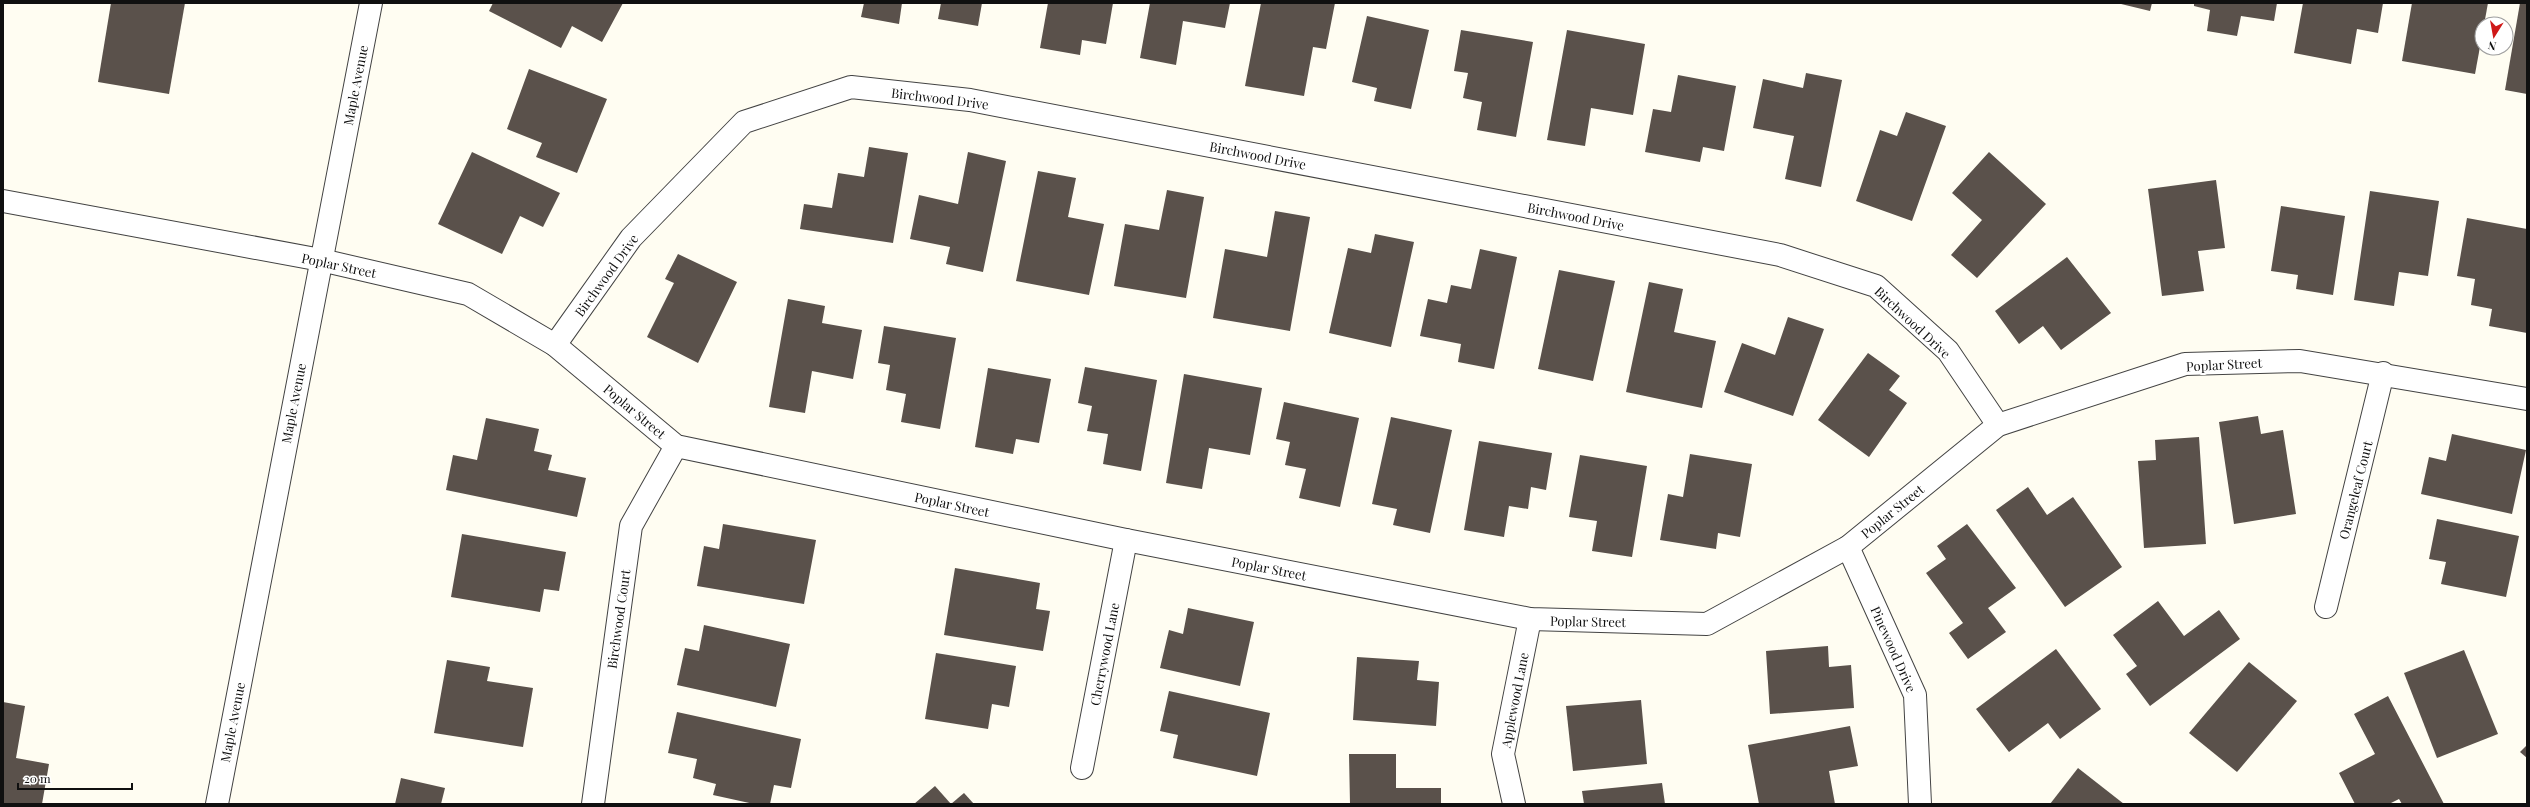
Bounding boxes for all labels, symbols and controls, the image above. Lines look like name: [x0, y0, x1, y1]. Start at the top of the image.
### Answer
north arrow: [2474, 16, 2514, 56]
text: N: [2487, 38, 2497, 54]
street label: Maple Avenue: [339, 43, 371, 126]
street label: Birchwood Drive: [890, 84, 990, 112]
street label: Birchwood Drive: [1208, 137, 1308, 173]
street label: Birchwood Drive: [1526, 198, 1626, 234]
street label: Birchwood Drive: [570, 230, 642, 320]
street label: Poplar Street: [300, 249, 378, 281]
street label: Birchwood Drive: [1871, 282, 1955, 362]
street label: Poplar Street: [2186, 354, 2263, 374]
street label: Maple Avenue: [277, 361, 309, 444]
street label: Poplar Street: [600, 380, 670, 442]
street label: Orangeleaf Court: [2335, 439, 2376, 541]
street label: Poplar Street: [1857, 480, 1927, 542]
street label: Poplar Street: [913, 488, 991, 520]
street label: Poplar Street: [1230, 552, 1308, 584]
street label: Birchwood Court: [603, 568, 633, 670]
street label: Cherrywood Lane: [1086, 601, 1122, 707]
street label: Pinewood Drive: [1867, 603, 1921, 695]
street label: Poplar Street: [1550, 612, 1627, 630]
street label: Applewood Lane: [1496, 650, 1532, 750]
street label: Maple Avenue: [216, 680, 248, 763]
scale bar: [18, 765, 132, 791]
text: 20 m: [24, 770, 51, 786]

